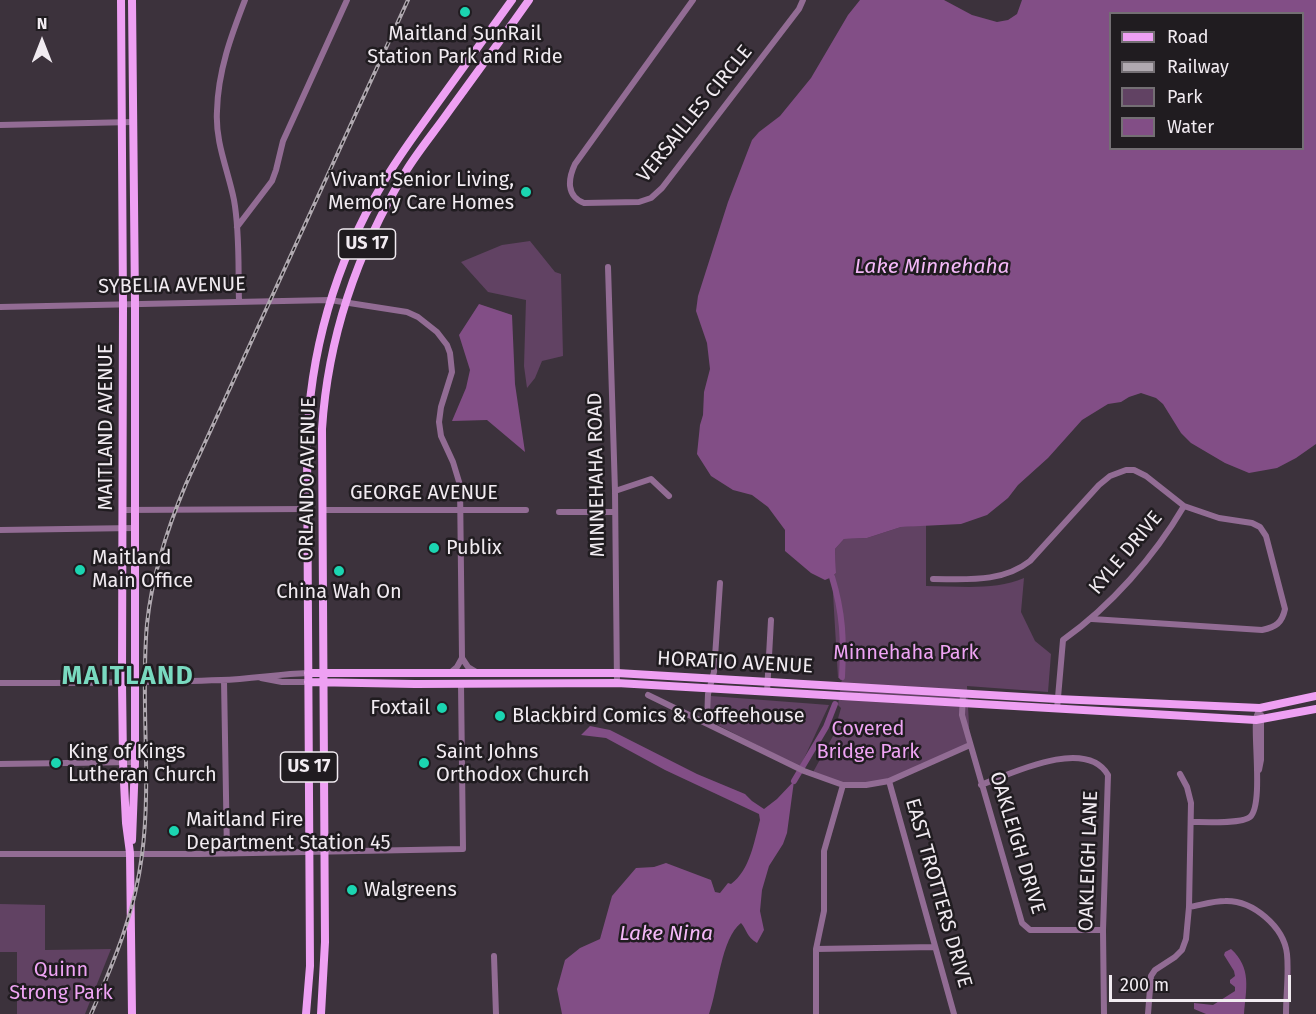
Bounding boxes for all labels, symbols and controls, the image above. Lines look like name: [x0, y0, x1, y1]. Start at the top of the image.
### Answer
marker: Maitland SunRail Station Park and Ride: [458, 5, 472, 19]
north arrow: [12, 12, 72, 72]
legend: [1109, 12, 1304, 150]
text: N: [37, 14, 47, 33]
place label: Maitland SunRail Station Park and Ride: [367, 22, 563, 69]
text: Road: [1167, 26, 1209, 48]
street label: VERSAILLES CIRCLE: [632, 41, 758, 187]
text: Railway: [1167, 56, 1229, 78]
text: Park: [1167, 86, 1202, 108]
text: Water: [1167, 116, 1214, 138]
place label: Vivant Senior Living, Memory Care Homes: [328, 168, 514, 215]
marker: Vivant Senior Living, Memory Care Homes: [519, 185, 533, 199]
road number: US 17: [338, 229, 395, 259]
water label: Lake Minnehaha: [854, 254, 1010, 280]
street label: SYBELIA AVENUE: [98, 273, 246, 299]
street label: MAITLAND AVENUE: [94, 343, 118, 511]
street label: MINNEHAHA ROAD: [584, 392, 610, 558]
street label: ORLANDO AVENUE: [295, 397, 321, 561]
street label: GEORGE AVENUE: [350, 481, 498, 505]
street label: KYLE DRIVE: [1084, 506, 1168, 600]
place label: Publix: [446, 536, 502, 560]
marker: Publix: [427, 541, 441, 555]
place label: Maitland Main Office: [92, 546, 193, 593]
marker: Maitland Main Office: [73, 563, 87, 577]
marker: China Wah On: [332, 564, 346, 578]
place label: China Wah On: [276, 580, 402, 604]
park label: Minnehaha Park: [833, 641, 979, 665]
street label: HORATIO AVENUE: [656, 647, 814, 679]
district label: MAITLAND: [62, 661, 194, 693]
place label: Foxtail: [370, 696, 430, 720]
marker: Foxtail: [435, 701, 449, 715]
place label: Blackbird Comics & Coffeehouse: [512, 704, 805, 728]
marker: Blackbird Comics & Coffeehouse: [493, 709, 507, 723]
park label: Covered Bridge Park: [816, 717, 920, 764]
place label: King of Kings Lutheran Church: [68, 740, 217, 787]
place label: Saint Johns Orthodox Church: [436, 740, 589, 787]
road number: US 17: [280, 752, 338, 782]
marker: King of Kings Lutheran Church: [49, 756, 63, 770]
marker: Saint Johns Orthodox Church: [417, 756, 431, 770]
street label: OAKLEIGH DRIVE: [984, 769, 1050, 917]
street label: OAKLEIGH LANE: [1075, 790, 1103, 932]
street label: EAST TROTTERS DRIVE: [899, 796, 977, 990]
place label: Maitland Fire Department Station 45: [186, 808, 390, 855]
marker: Maitland Fire Department Station 45: [167, 824, 181, 838]
place label: Walgreens: [364, 878, 457, 902]
marker: Walgreens: [345, 883, 359, 897]
water label: Lake Nina: [619, 921, 713, 947]
park label: Quinn Strong Park: [9, 958, 113, 1005]
scale bar: [1112, 963, 1294, 1001]
text: 200 m: [1120, 974, 1169, 996]

